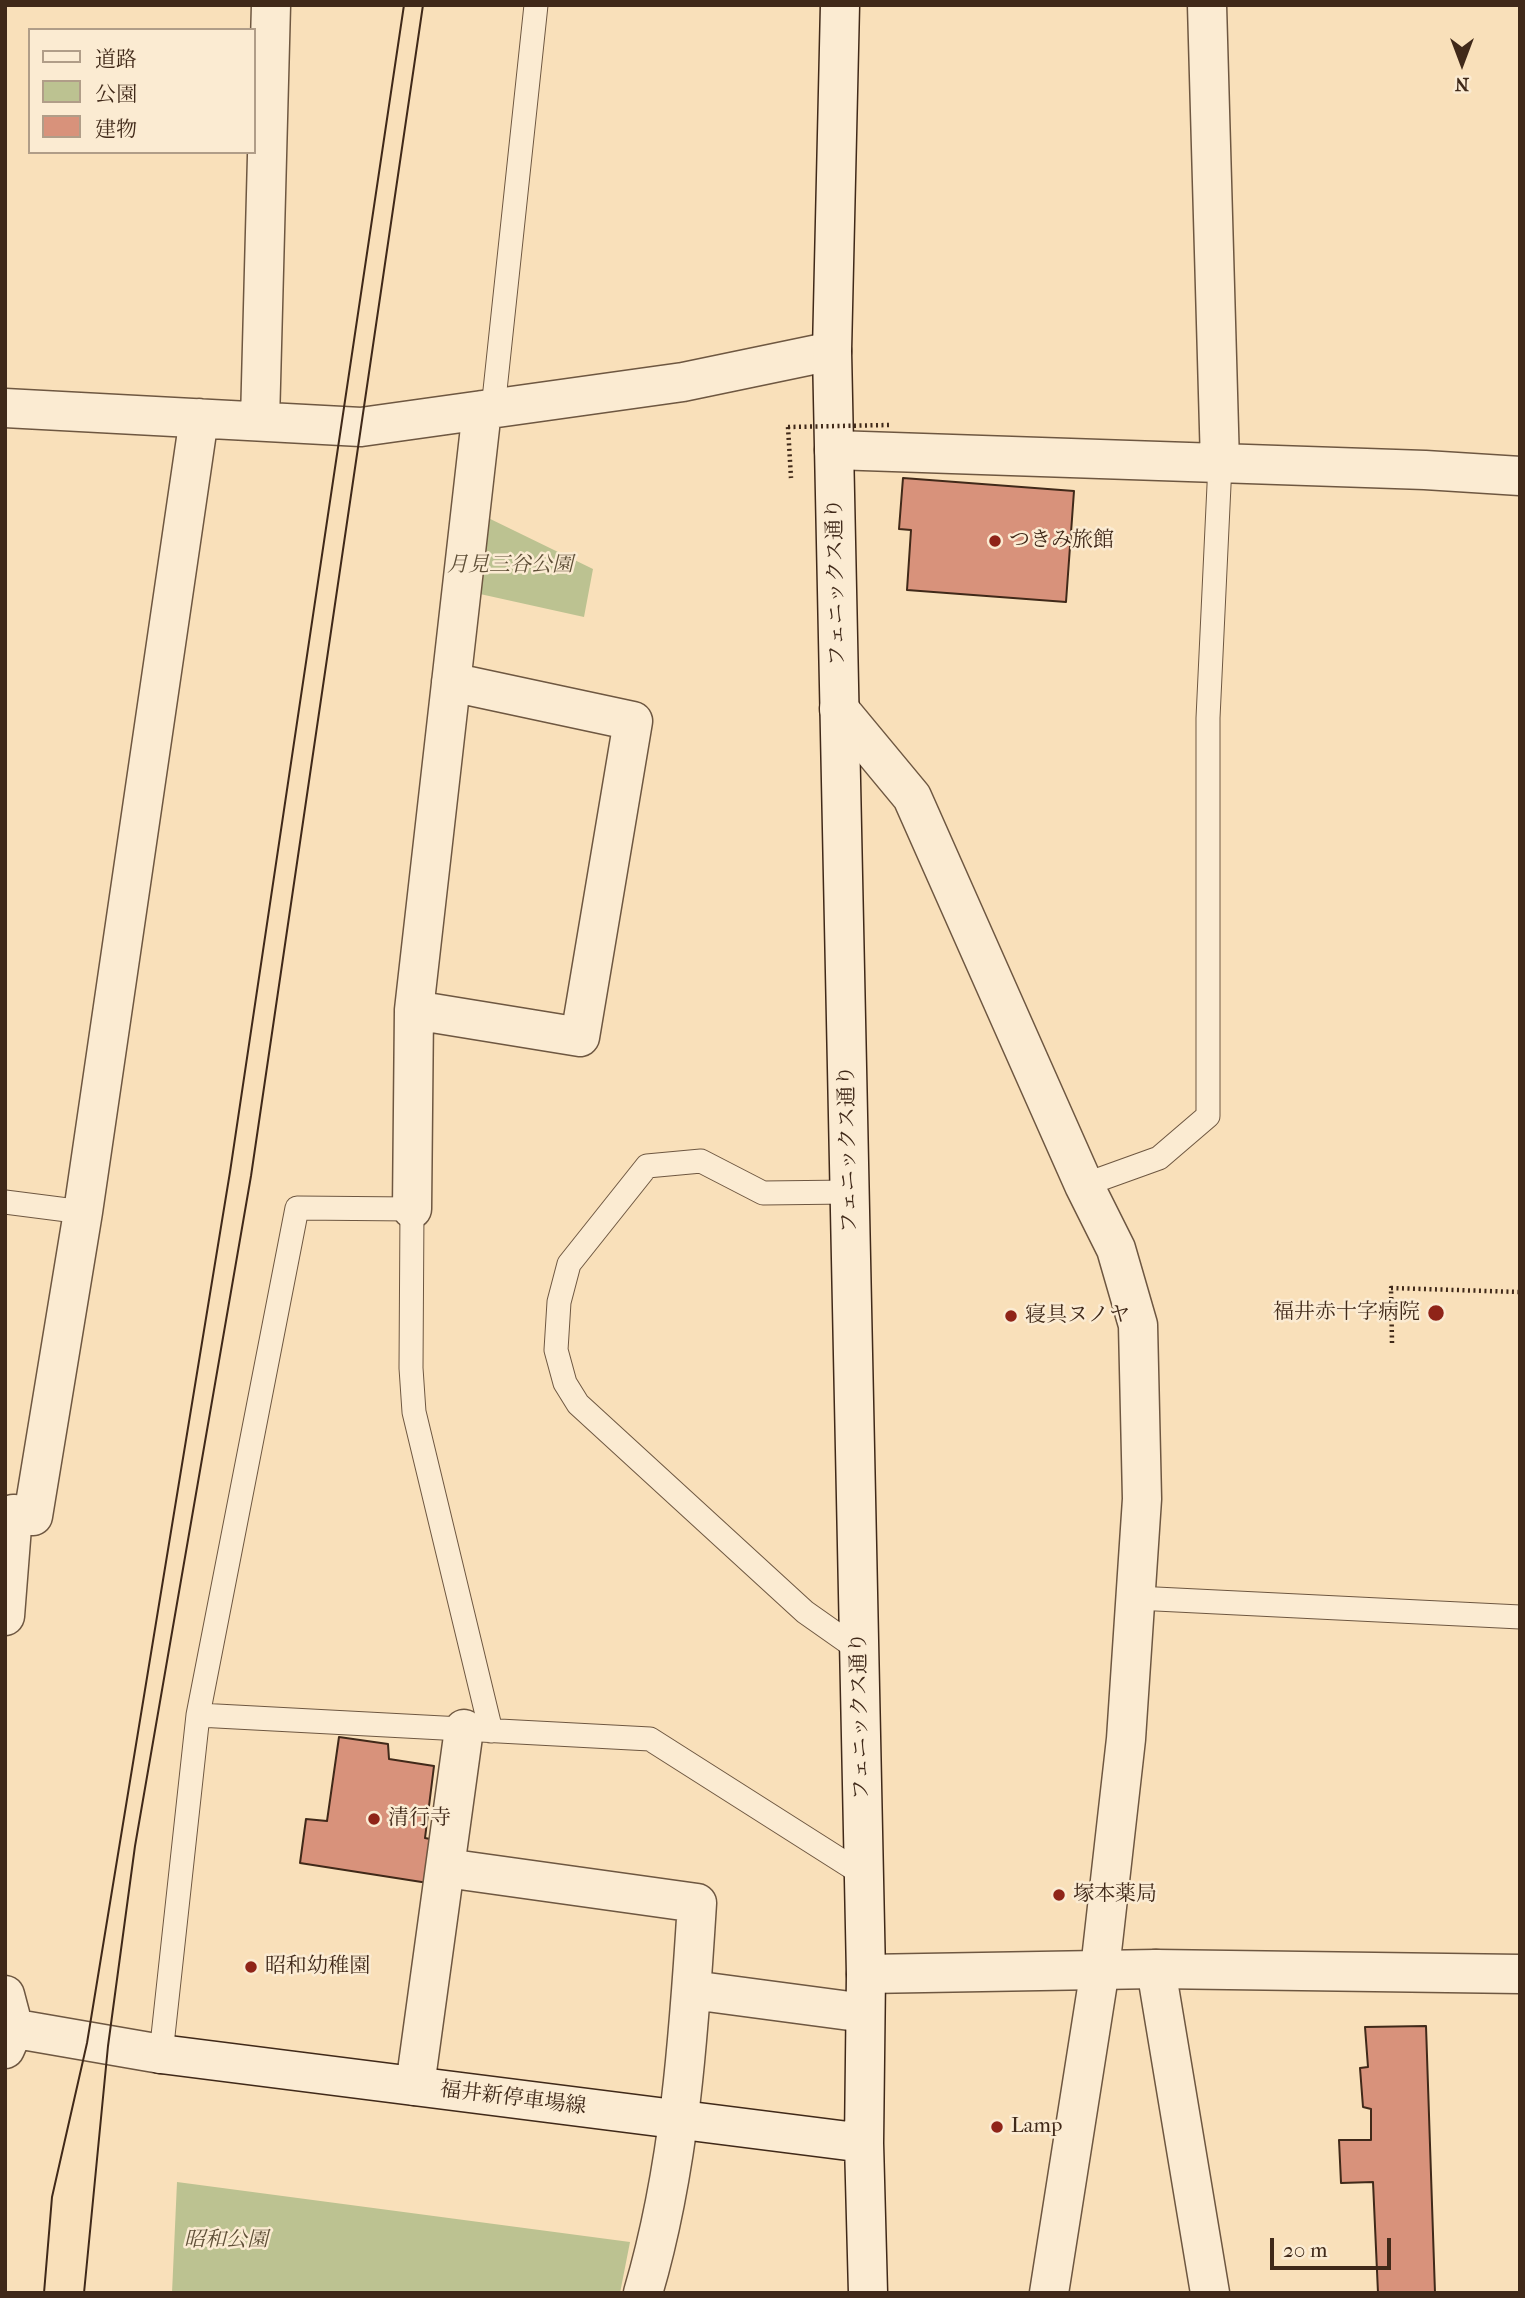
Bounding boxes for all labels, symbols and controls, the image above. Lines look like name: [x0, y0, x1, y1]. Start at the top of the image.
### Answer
legend: [28, 28, 256, 154]
north arrow: [1427, 28, 1497, 98]
text: 道路: [95, 47, 137, 71]
text: N: [1455, 73, 1469, 95]
text: 公園: [95, 82, 137, 106]
text: 建物: [95, 117, 137, 141]
street label: フェニックス通り: [823, 498, 851, 666]
place label: つきみ旅館: [1009, 528, 1114, 554]
marker: つきみ旅館: [987, 533, 1003, 549]
park label: 月見三谷公園: [447, 553, 573, 579]
street label: フェニックス通り: [835, 1065, 863, 1233]
place label: 福井赤十字病院: [1273, 1300, 1420, 1326]
place label: 寝具ヌノヤ: [1025, 1303, 1130, 1329]
marker: 福井赤十字病院: [1426, 1303, 1446, 1323]
marker: 寝具ヌノヤ: [1003, 1308, 1019, 1324]
street label: フェニックス通り: [847, 1632, 875, 1800]
place label: 清行寺: [388, 1806, 451, 1832]
marker: 清行寺: [366, 1811, 382, 1827]
place label: 塚本薬局: [1073, 1882, 1157, 1908]
marker: 塚本薬局: [1051, 1887, 1067, 1903]
place label: 昭和幼稚園: [265, 1954, 370, 1980]
marker: 昭和幼稚園: [243, 1959, 259, 1975]
street label: 福井新停車場線: [439, 2078, 587, 2120]
place label: Lamp: [1011, 2114, 1062, 2140]
marker: Lamp: [989, 2119, 1005, 2135]
scale bar: [1273, 2224, 1394, 2268]
park label: 昭和公園: [184, 2228, 268, 2254]
text: 20 m: [1283, 2238, 1327, 2262]

